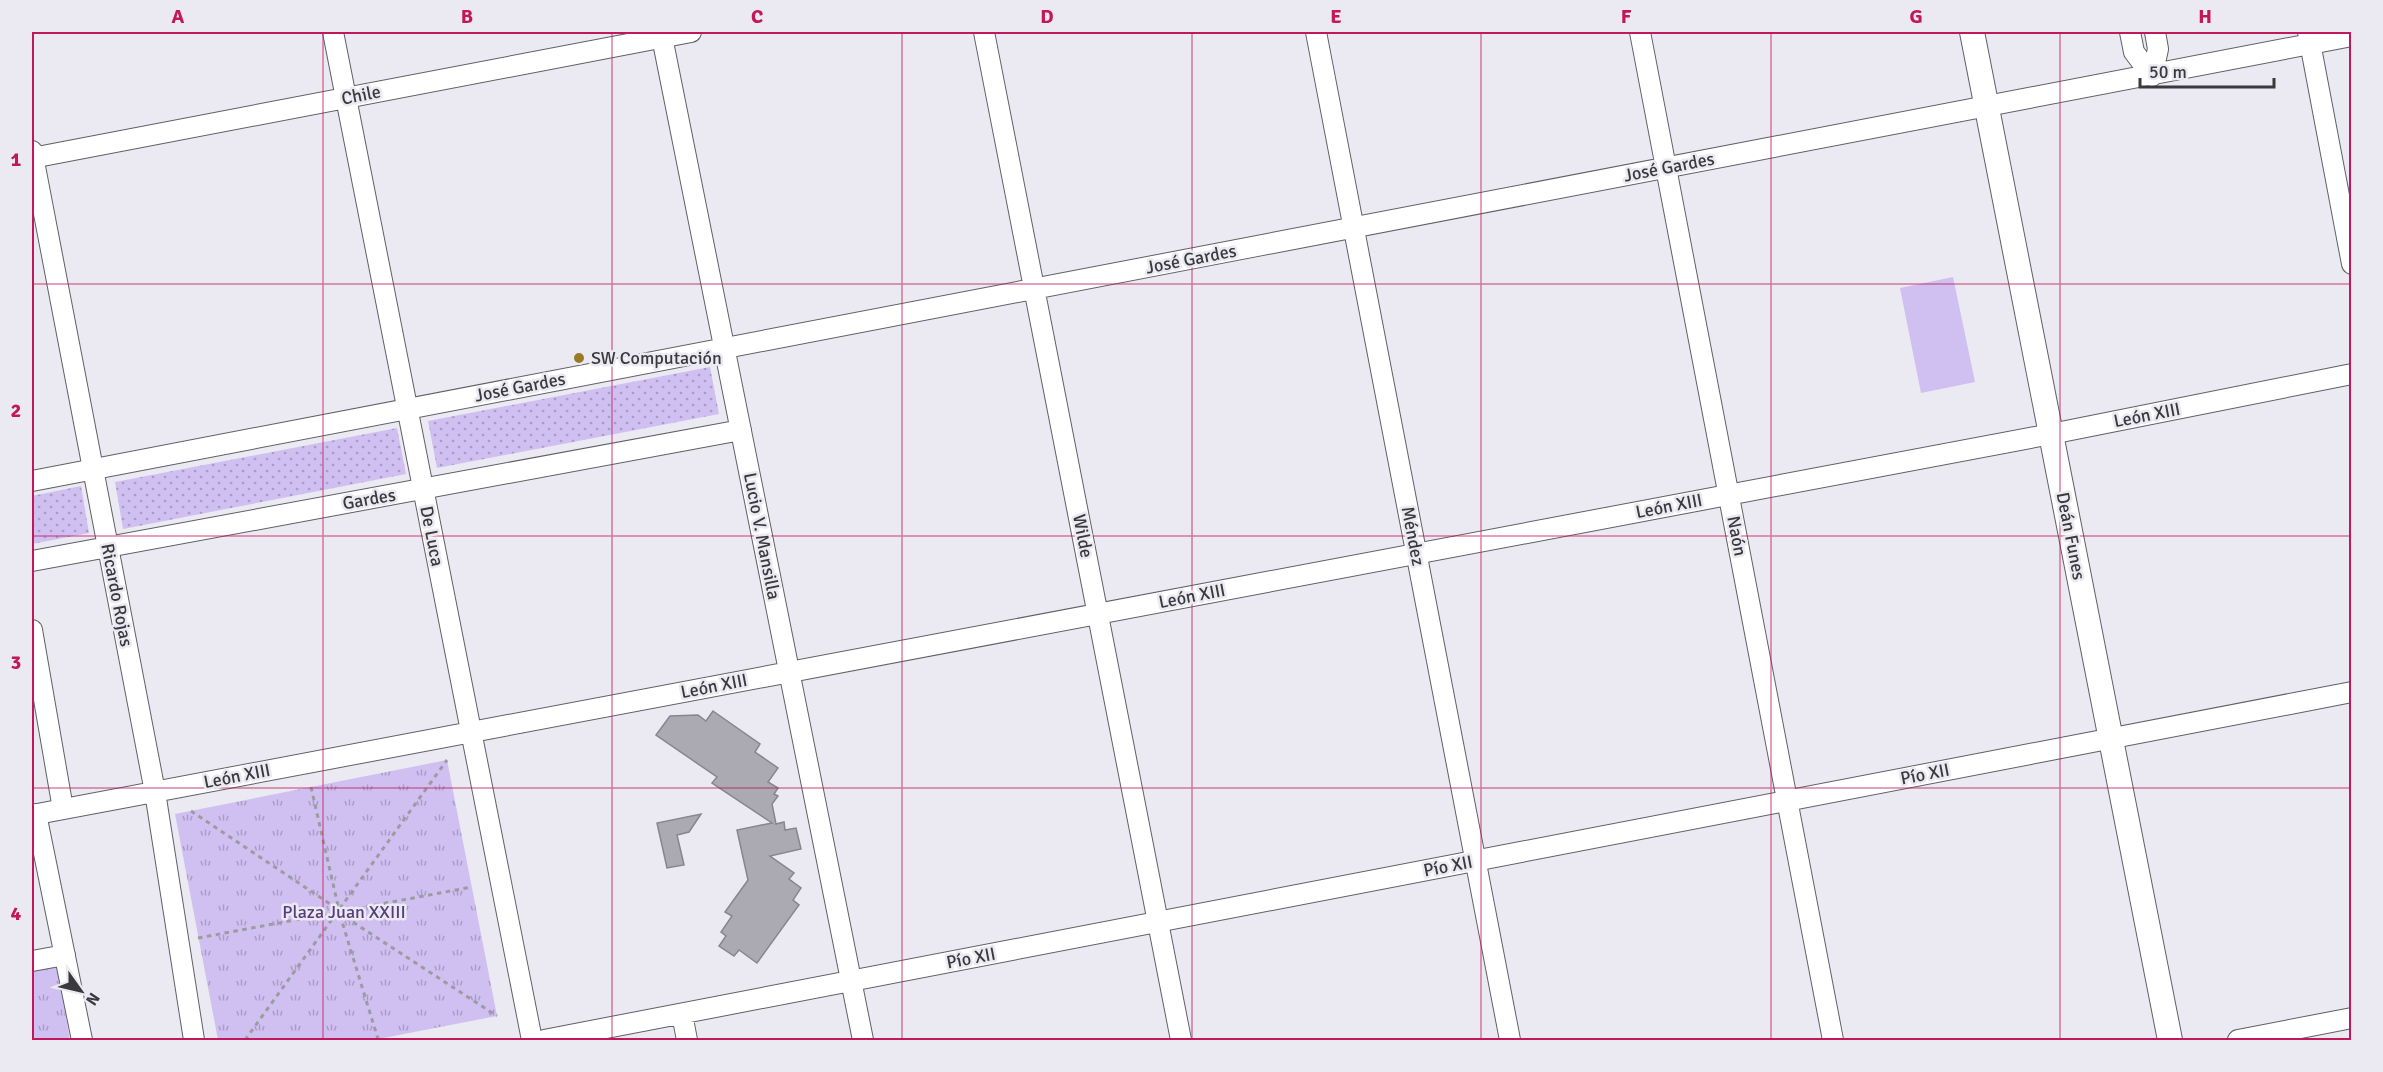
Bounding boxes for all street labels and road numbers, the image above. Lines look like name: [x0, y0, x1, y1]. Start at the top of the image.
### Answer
street label: Chile: [339, 80, 383, 110]
street label: José Gardes: [1622, 147, 1716, 187]
street label: José Gardes: [1144, 239, 1238, 279]
street label: José Gardes: [473, 367, 567, 407]
street label: León XIII: [2112, 398, 2182, 432]
street label: Lucio V. Mansilla: [739, 471, 785, 601]
street label: Gardes: [341, 483, 397, 514]
street label: León XIII: [1634, 489, 1704, 523]
street label: Deán Funes: [2052, 490, 2090, 582]
street label: De Luca: [415, 504, 449, 568]
street label: Méndez: [1396, 504, 1430, 568]
street label: Wilde: [1068, 512, 1098, 560]
street label: Naón: [1722, 514, 1752, 558]
street label: Ricardo Rojas: [96, 542, 138, 649]
street label: León XIII: [1157, 579, 1227, 613]
street label: León XIII: [679, 669, 749, 703]
street label: Pío XII: [1899, 758, 1951, 790]
street label: León XIII: [202, 759, 272, 793]
street label: Pío XII: [1422, 850, 1474, 882]
street label: Pío XII: [945, 942, 997, 974]

